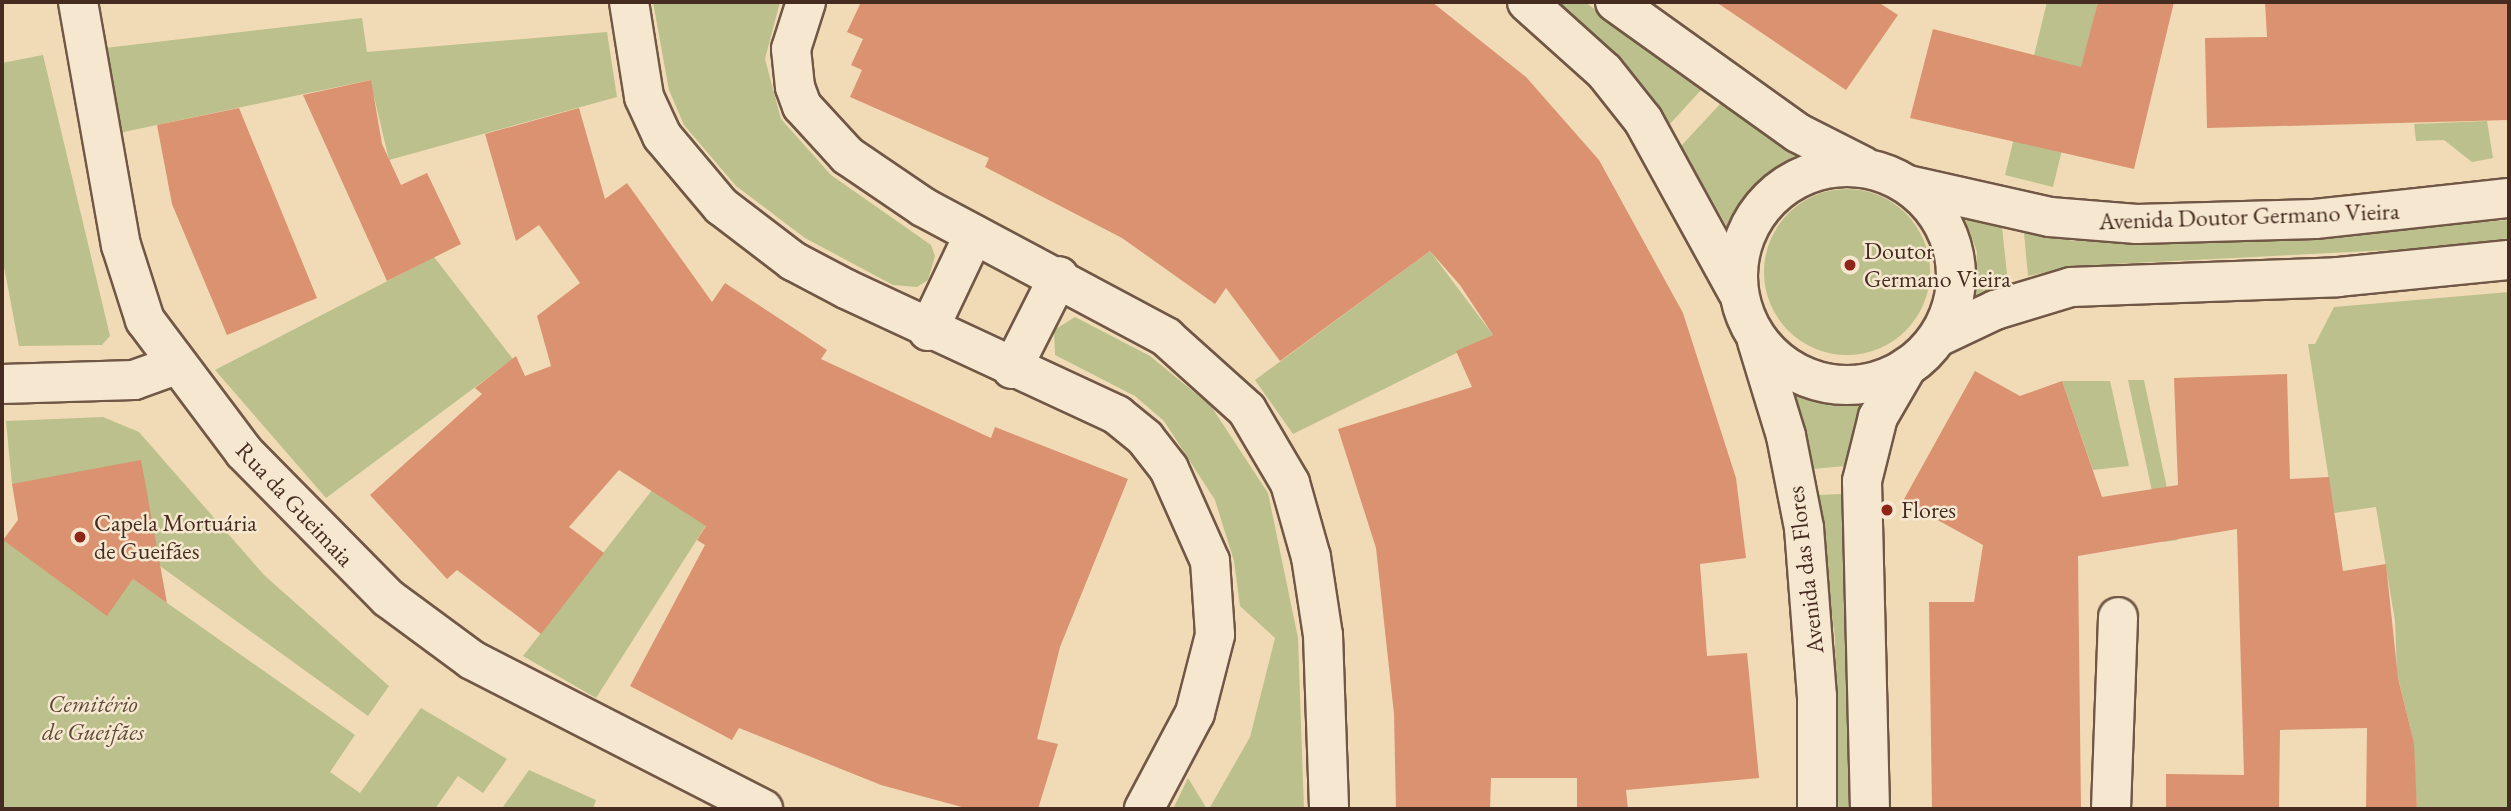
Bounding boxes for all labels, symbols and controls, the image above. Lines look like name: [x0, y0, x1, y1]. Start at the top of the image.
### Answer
street label: Avenida Doutor Germano Vieira: [2098, 196, 2400, 236]
place label: Doutor Germano Vieira: [1864, 237, 2011, 293]
marker: Doutor Germano Vieira: [1842, 257, 1858, 273]
street label: Rua da Gueimaia: [230, 436, 360, 572]
street label: Avenida das Flores: [1780, 485, 1830, 655]
place label: Flores: [1901, 496, 1956, 524]
marker: Flores: [1879, 502, 1895, 518]
place label: Capela Mortuária de Gueifães: [94, 509, 257, 565]
marker: Capela Mortuária de Gueifães: [72, 529, 88, 545]
park label: Cemitério de Gueifães: [42, 690, 144, 746]

